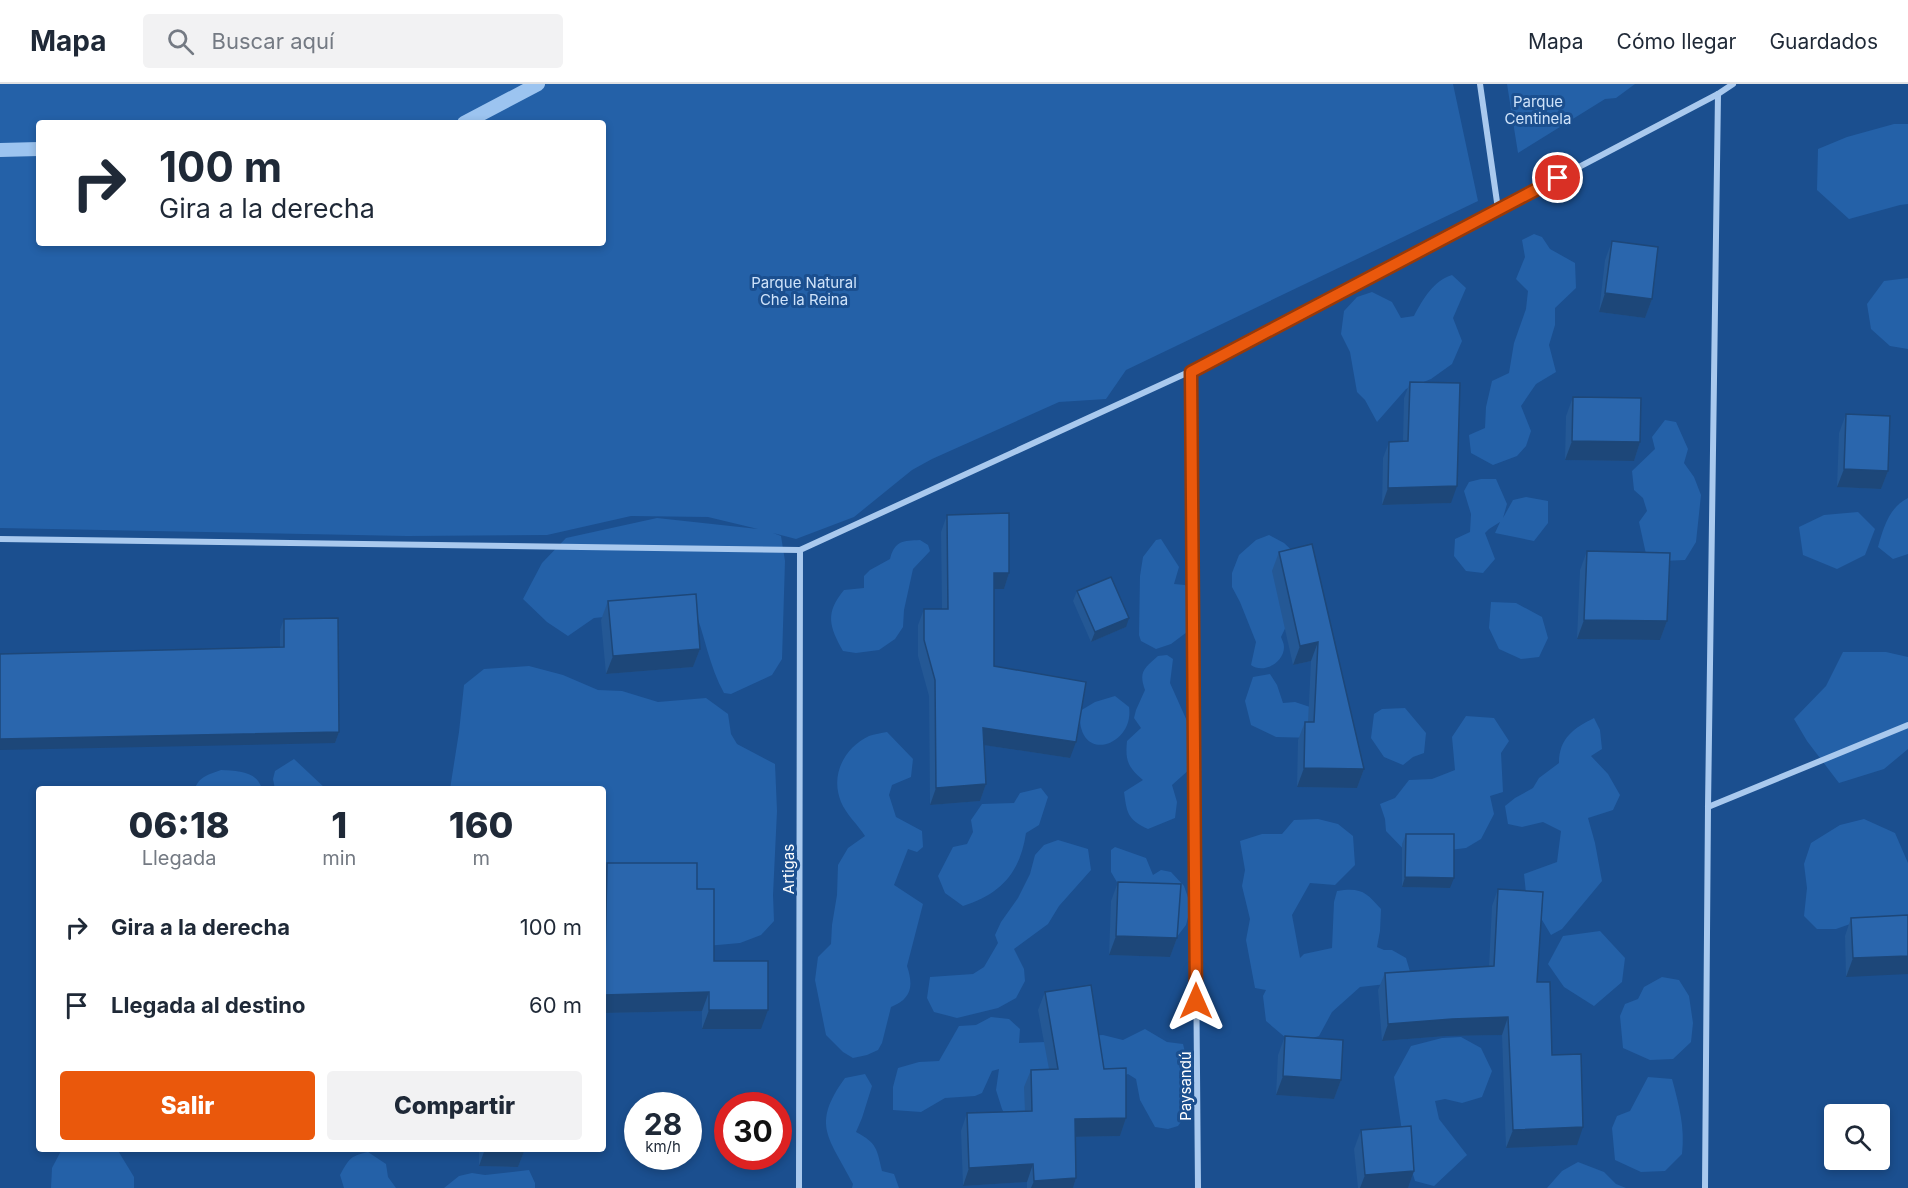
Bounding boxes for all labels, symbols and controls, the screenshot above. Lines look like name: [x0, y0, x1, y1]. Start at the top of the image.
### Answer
search box: [143, 14, 563, 68]
text: Mapa: [30, 24, 107, 58]
icon: search: [164, 25, 197, 58]
text: Buscar aquí: [212, 28, 334, 54]
text: Mapa: [1528, 29, 1584, 54]
text: Cómo llegar: [1617, 29, 1736, 54]
text: Guardados: [1769, 29, 1878, 54]
park label: Parque Centinela: [1505, 92, 1571, 128]
text: 100 m: [159, 141, 282, 192]
icon: right: [60, 144, 138, 222]
pin: [1532, 152, 1583, 203]
icon: arrive: [1541, 161, 1574, 194]
text: Gira a la derecha: [159, 192, 375, 225]
park label: Parque Natural Che la Reina: [751, 273, 857, 309]
text: 06:18: [128, 803, 230, 847]
text: 1: [331, 803, 347, 847]
text: 160: [449, 803, 513, 847]
street label: Artigas: [779, 844, 798, 894]
text: Llegada: [142, 846, 216, 870]
text: min: [322, 846, 356, 870]
text: m: [472, 846, 490, 870]
icon: right: [60, 911, 93, 944]
text: Gira a la derecha: [111, 914, 290, 940]
text: 100 m: [520, 914, 582, 940]
position arrow: [1164, 969, 1228, 1033]
icon: arrive: [60, 989, 93, 1022]
text: Llegada al destino: [111, 992, 305, 1018]
text: 60 m: [529, 992, 582, 1018]
street label: Paysandú: [1176, 1051, 1195, 1121]
button: Salir: [60, 1071, 315, 1140]
button: Compartir: [327, 1071, 582, 1140]
speed limit sign: 30: [714, 1092, 792, 1170]
map controls: [1824, 1104, 1890, 1170]
button: search: [1824, 1104, 1890, 1170]
text: 28: [644, 1106, 682, 1142]
text: km/h: [645, 1137, 681, 1156]

